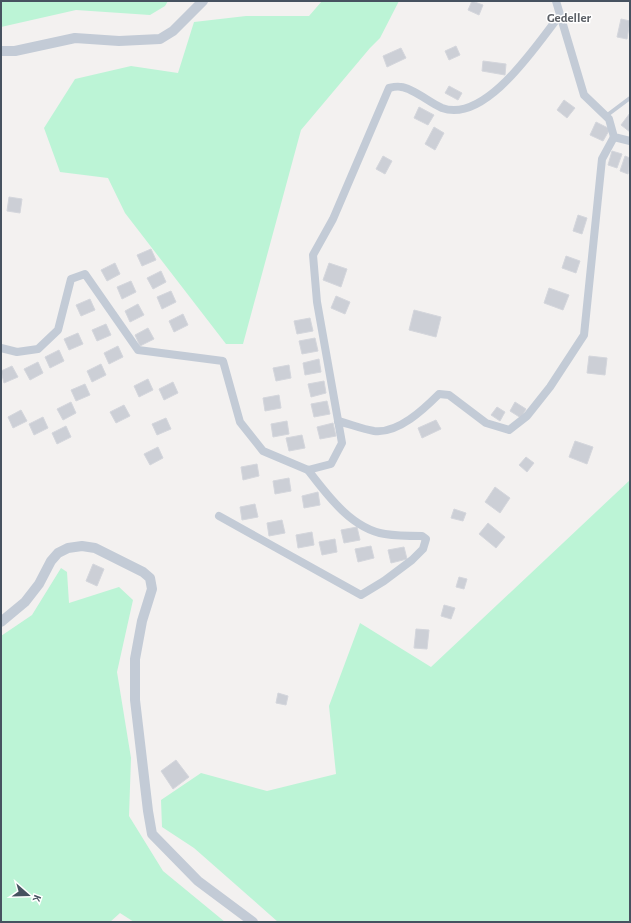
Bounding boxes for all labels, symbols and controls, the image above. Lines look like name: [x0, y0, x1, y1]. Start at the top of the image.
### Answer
district label: Gedeller: [547, 12, 592, 25]
north arrow: [8, 875, 48, 915]
text: K: [30, 893, 43, 904]

